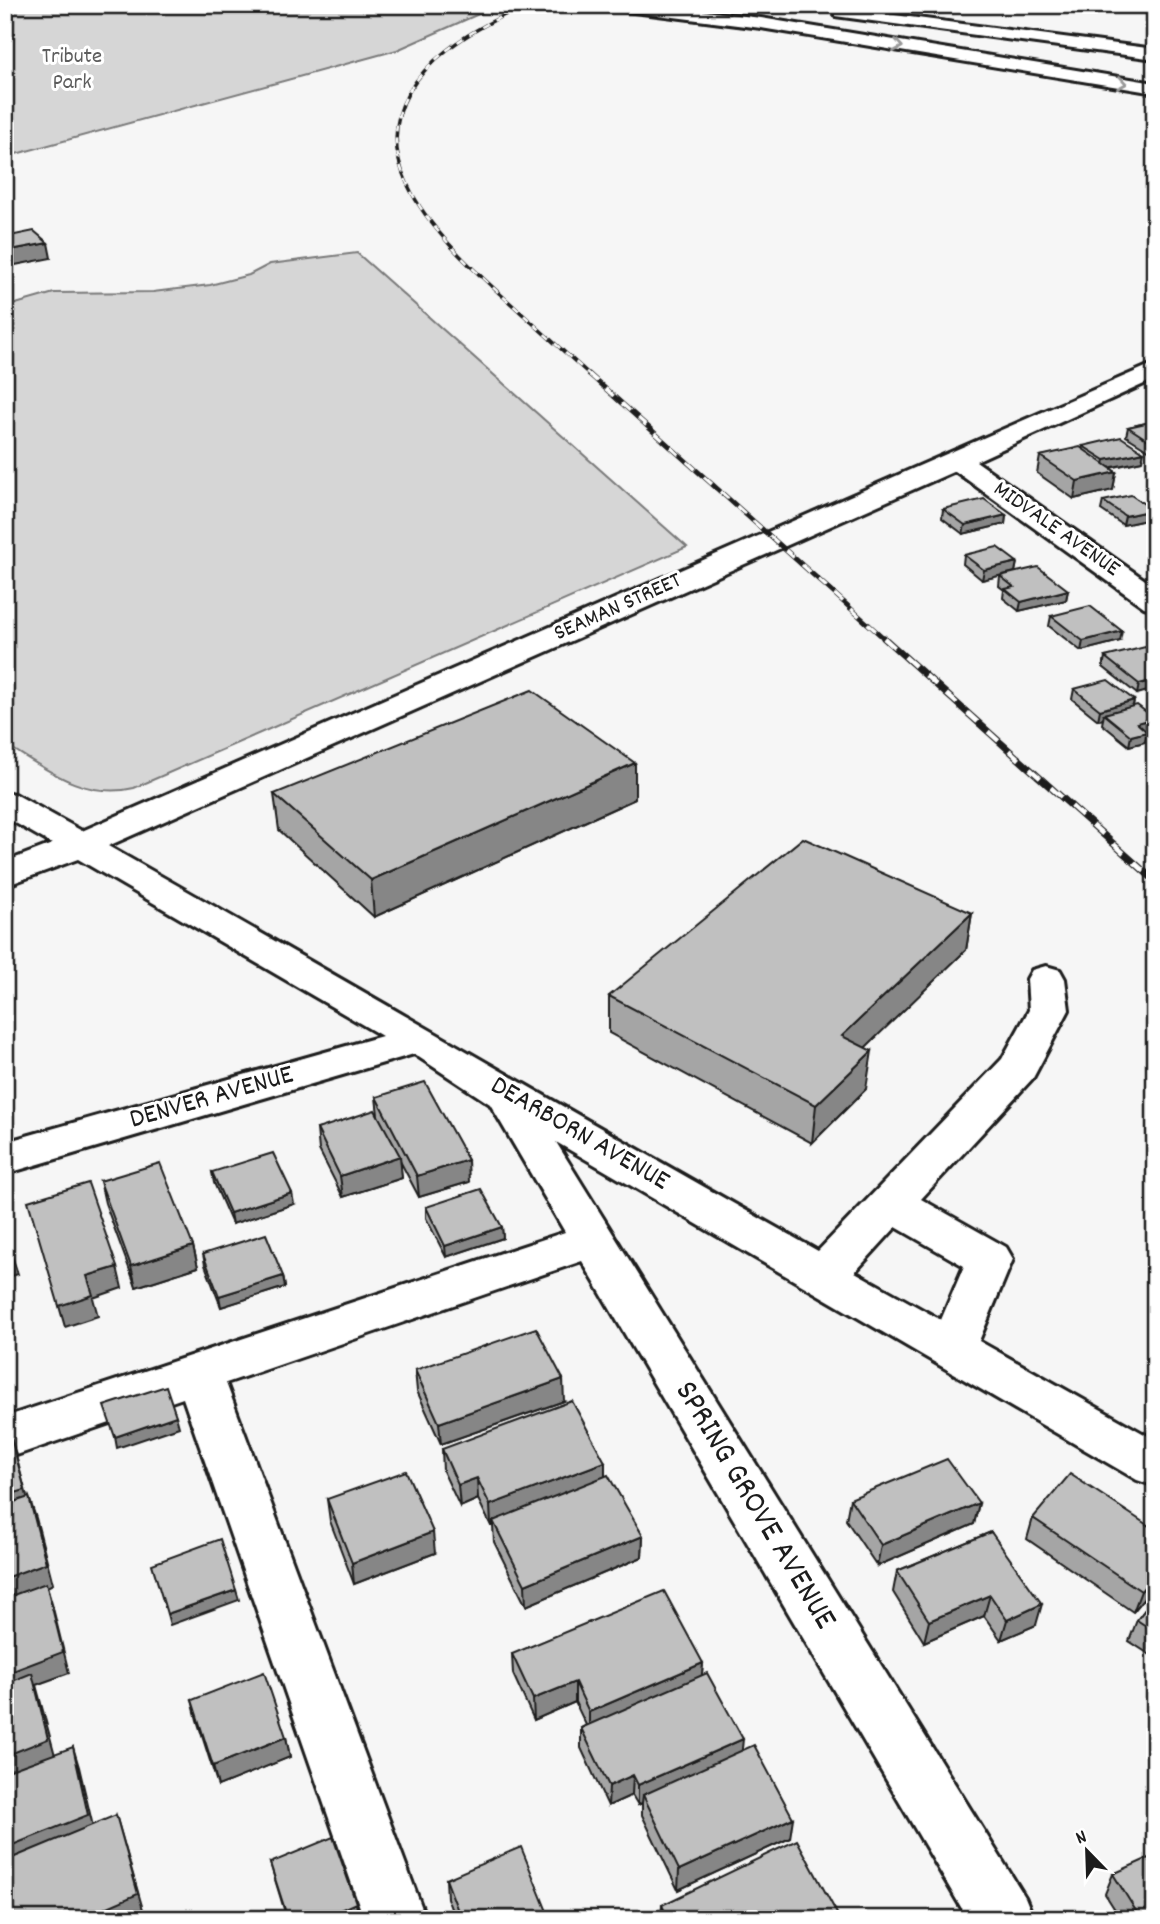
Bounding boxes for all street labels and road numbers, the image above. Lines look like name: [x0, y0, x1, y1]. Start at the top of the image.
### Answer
street label: MIDVALE AVENUE: [986, 474, 1127, 586]
street label: SEAMAN STREET: [549, 565, 687, 651]
street label: DENVER AVENUE: [125, 1056, 299, 1141]
street label: DEARBORN AVENUE: [482, 1067, 676, 1203]
street label: SPRING GROVE AVENUE: [661, 1373, 847, 1639]

